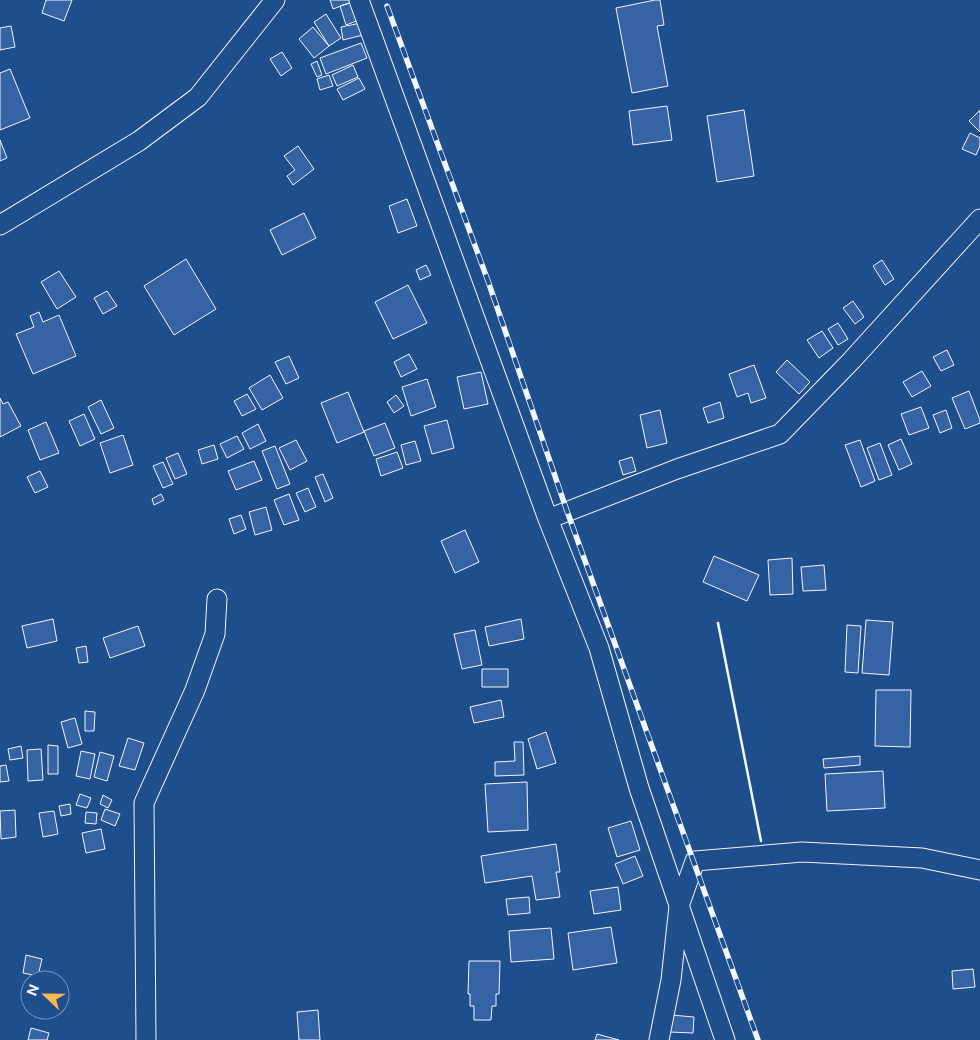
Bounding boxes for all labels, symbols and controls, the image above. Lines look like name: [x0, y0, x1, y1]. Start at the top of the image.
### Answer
north arrow: [20, 970, 70, 1020]
text: N: [23, 982, 42, 998]

